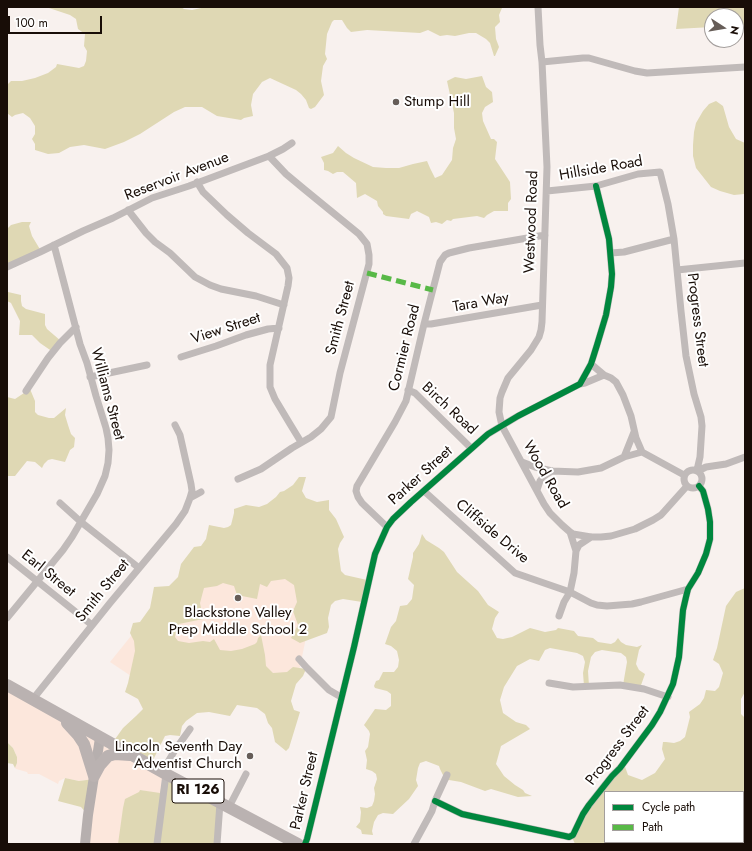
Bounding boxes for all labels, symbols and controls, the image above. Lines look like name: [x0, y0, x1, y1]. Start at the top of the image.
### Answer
scale bar: [10, 8, 104, 34]
north arrow: [704, 8, 744, 48]
text: 100 m: [15, 14, 48, 32]
text: N: [726, 24, 743, 36]
place label: Stump Hill: [404, 93, 470, 111]
marker: Stump Hill: [391, 97, 401, 107]
street label: Reservoir Avenue: [122, 149, 232, 205]
street label: Hillside Road: [558, 153, 644, 185]
street label: Westwood Road: [521, 170, 543, 274]
street label: Progress Street: [682, 272, 712, 368]
street label: Smith Street: [323, 279, 359, 357]
street label: Tara Way: [452, 289, 510, 317]
street label: Cormier Road: [386, 303, 424, 393]
street label: View Street: [189, 309, 263, 349]
street label: Williams Street: [86, 346, 128, 442]
street label: Birch Road: [418, 379, 480, 439]
street label: Wood Road: [518, 438, 572, 512]
street label: Parker Street: [385, 443, 457, 509]
street label: Cliffside Drive: [452, 496, 532, 568]
street label: Earl Street: [17, 547, 79, 601]
street label: Smith Street: [72, 556, 134, 626]
marker: Blackstone Valley Prep Middle School 2: [233, 593, 243, 603]
place label: Blackstone Valley Prep Middle School 2: [169, 604, 307, 639]
street label: Progress Street: [582, 703, 654, 789]
place label: Lincoln Seventh Day Adventist Church: [115, 738, 242, 773]
street label: Parker Street: [287, 750, 323, 832]
marker: Lincoln Seventh Day Adventist Church: [245, 751, 255, 761]
road number: RI 126: [172, 779, 224, 803]
legend: [604, 791, 744, 843]
text: Cycle path: [642, 798, 695, 816]
text: Path: [642, 818, 663, 836]

